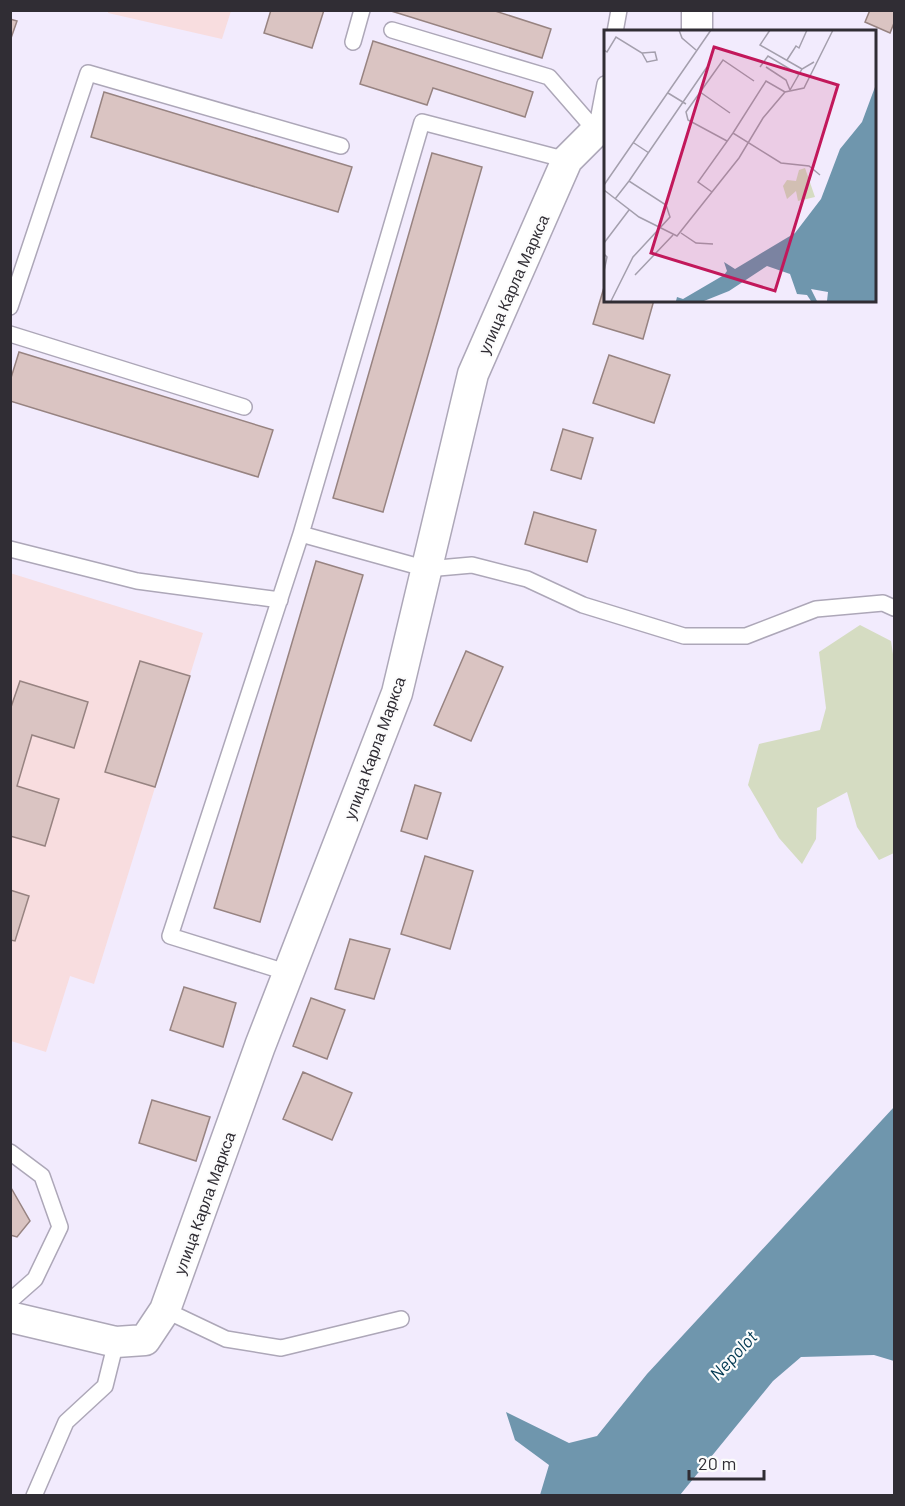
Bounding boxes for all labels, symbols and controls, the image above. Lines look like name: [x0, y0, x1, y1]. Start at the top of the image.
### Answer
inset map: [604, 30, 875, 302]
street label: улица Карла Маркса: [474, 211, 552, 357]
street label: улица Карла Маркса: [339, 674, 409, 822]
street label: улица Карла Маркса: [169, 1129, 239, 1277]
water label: Nepolot: [705, 1325, 762, 1384]
scale bar: [689, 1443, 764, 1481]
text: 20 m: [698, 1452, 736, 1474]

